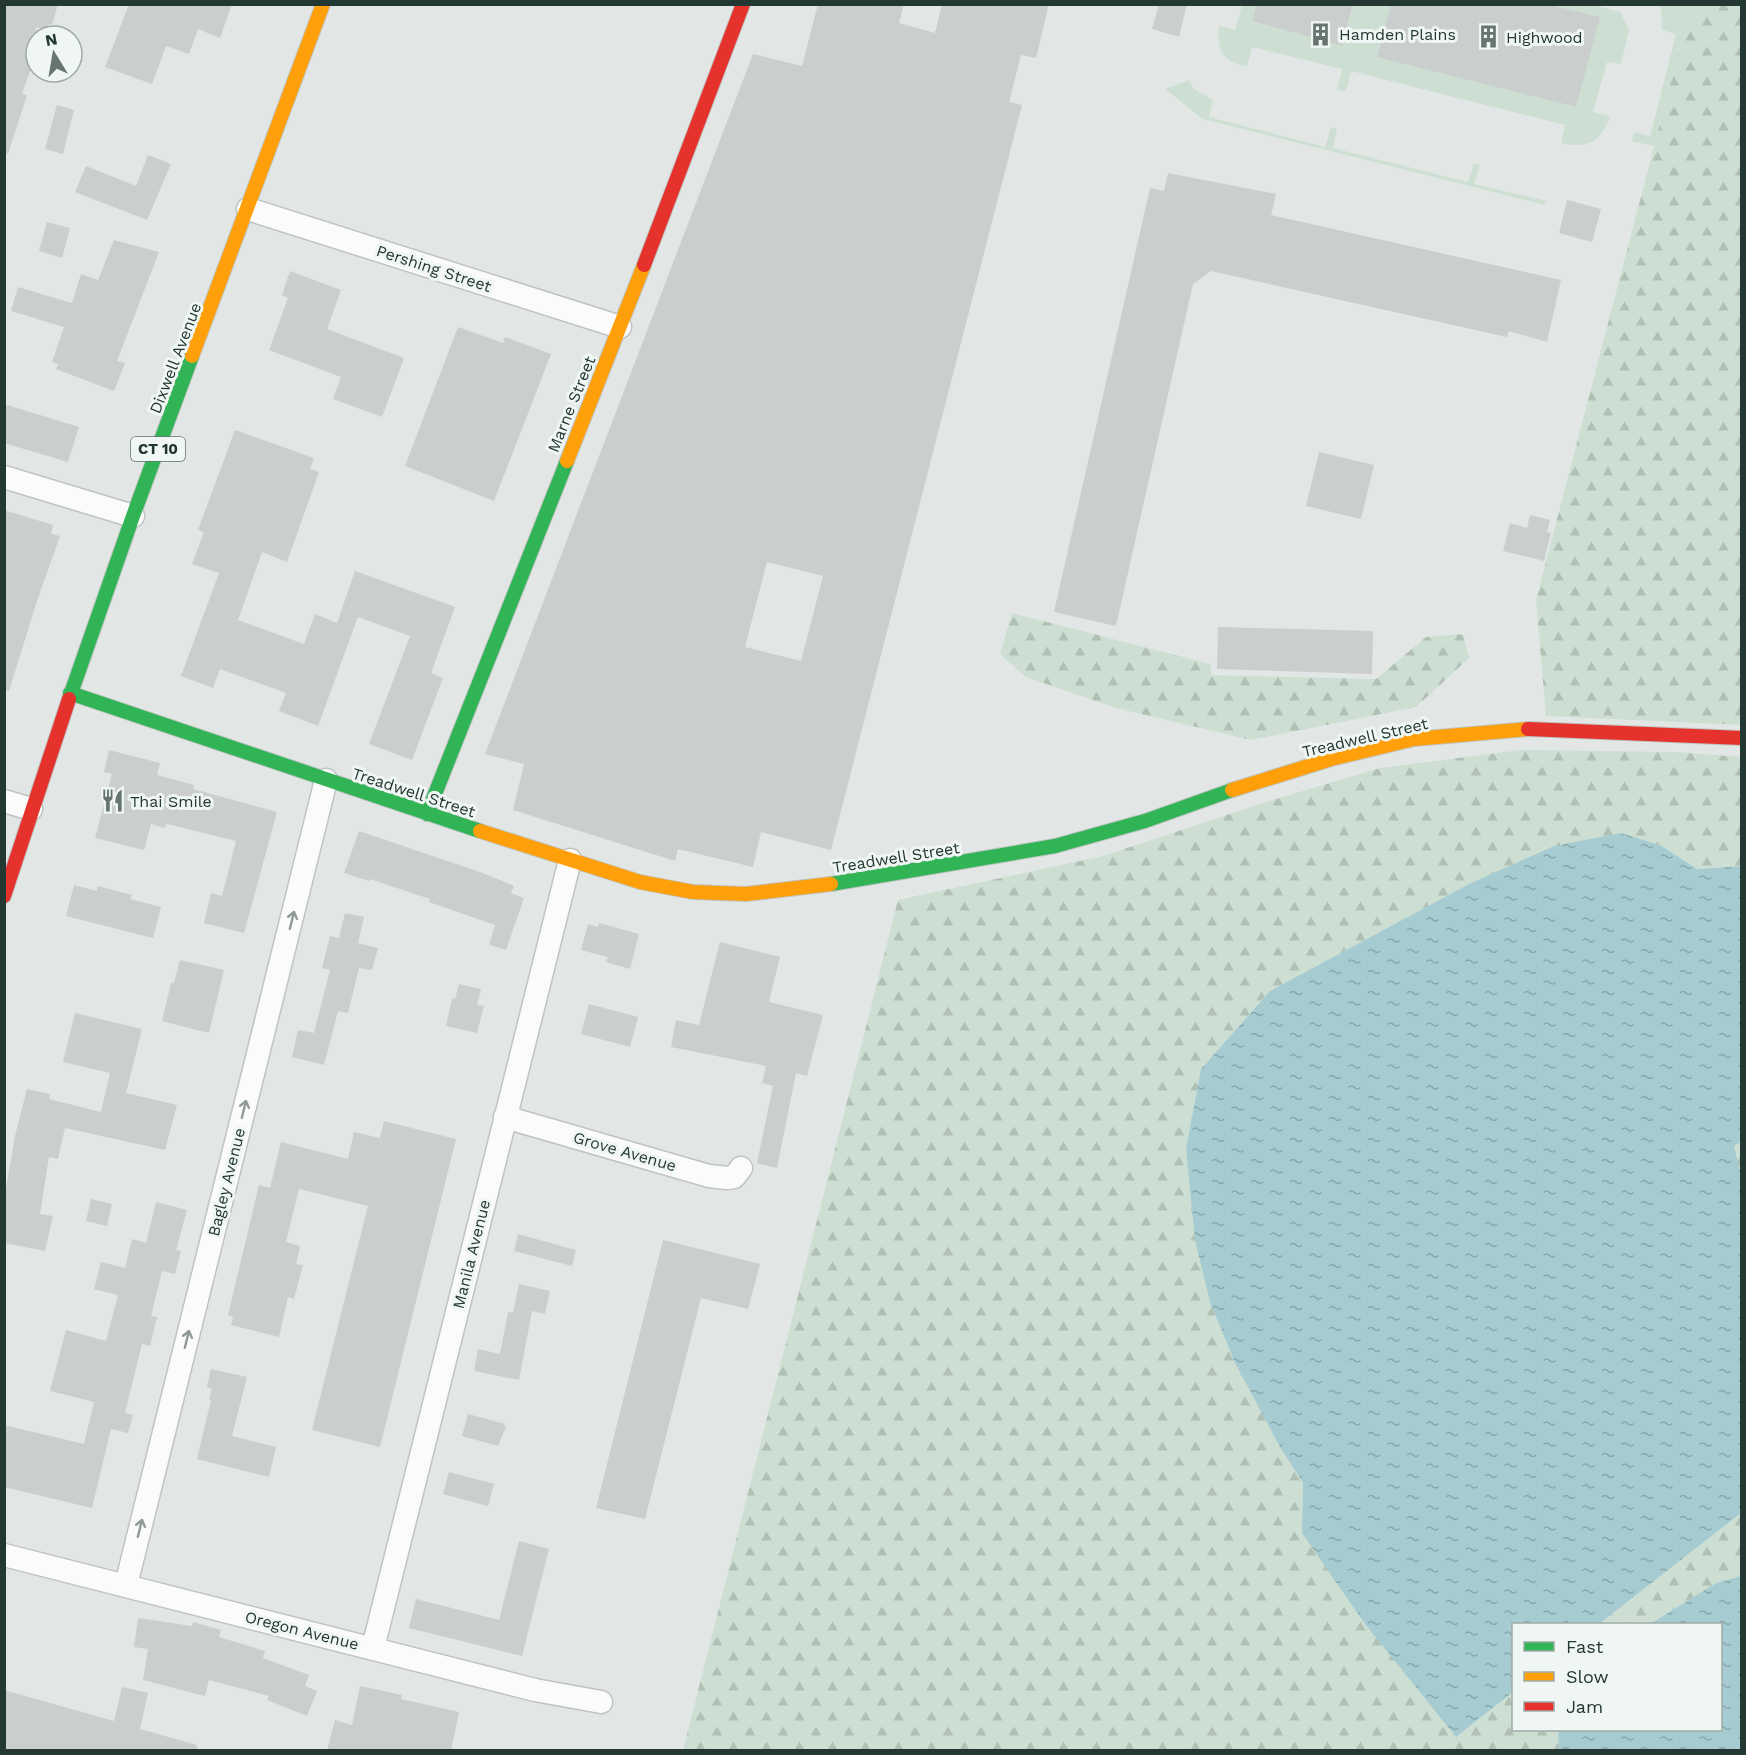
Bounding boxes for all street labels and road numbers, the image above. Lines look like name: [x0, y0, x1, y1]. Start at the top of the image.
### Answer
street label: Pershing Street: [374, 241, 494, 296]
street label: Dixwell Avenue: [146, 300, 205, 416]
street label: Marne Street: [544, 353, 599, 455]
road number: CT 10: [131, 437, 185, 461]
street label: Treadwell Street: [1300, 714, 1430, 761]
street label: Treadwell Street: [350, 764, 478, 821]
street label: Treadwell Street: [831, 838, 961, 877]
street label: Bagley Avenue: [204, 1126, 249, 1238]
street label: Grove Avenue: [571, 1128, 679, 1175]
street label: Manila Avenue: [449, 1198, 494, 1311]
street label: Oregon Avenue: [243, 1607, 361, 1654]

